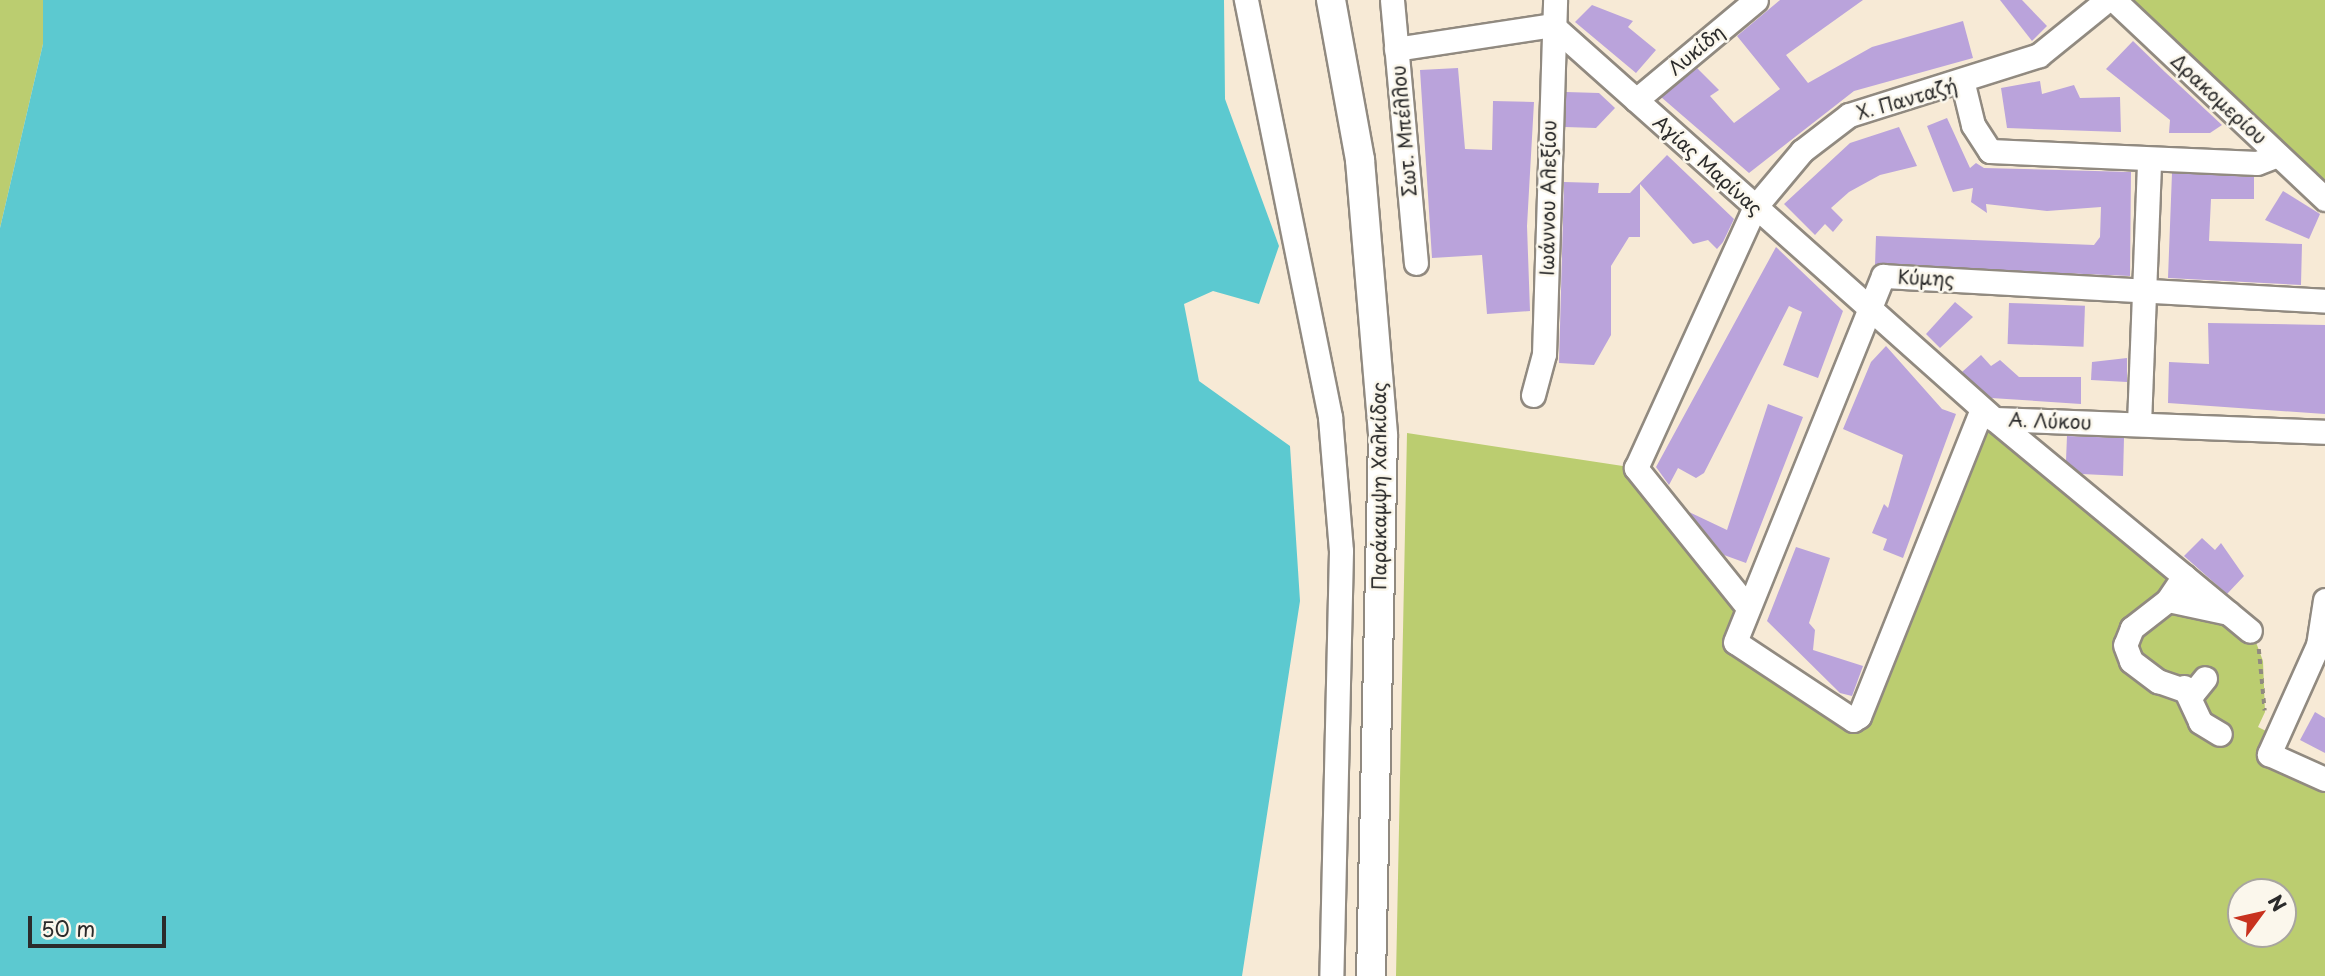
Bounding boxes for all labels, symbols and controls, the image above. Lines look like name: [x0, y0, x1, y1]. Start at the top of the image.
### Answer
street label: Λυκίδη: [1663, 20, 1729, 80]
street label: Δρακομερίου: [2166, 49, 2272, 149]
street label: Σωτ. Μπέλλου: [1387, 64, 1421, 198]
street label: Χ. Πανταζή: [1854, 74, 1960, 124]
street label: Αγίας Μαρίνας: [1649, 110, 1767, 220]
street label: Ιωάννου Αλεξίου: [1535, 120, 1561, 276]
street label: Κύμης: [1897, 265, 1955, 291]
street label: Παράκαμψη Χαλκίδας: [1368, 382, 1390, 590]
street label: Α. Λύκου: [2008, 408, 2092, 434]
north arrow: [2227, 878, 2297, 948]
text: N: [2262, 889, 2294, 917]
scale bar: [32, 902, 170, 946]
text: 50 m: [41, 912, 95, 944]

